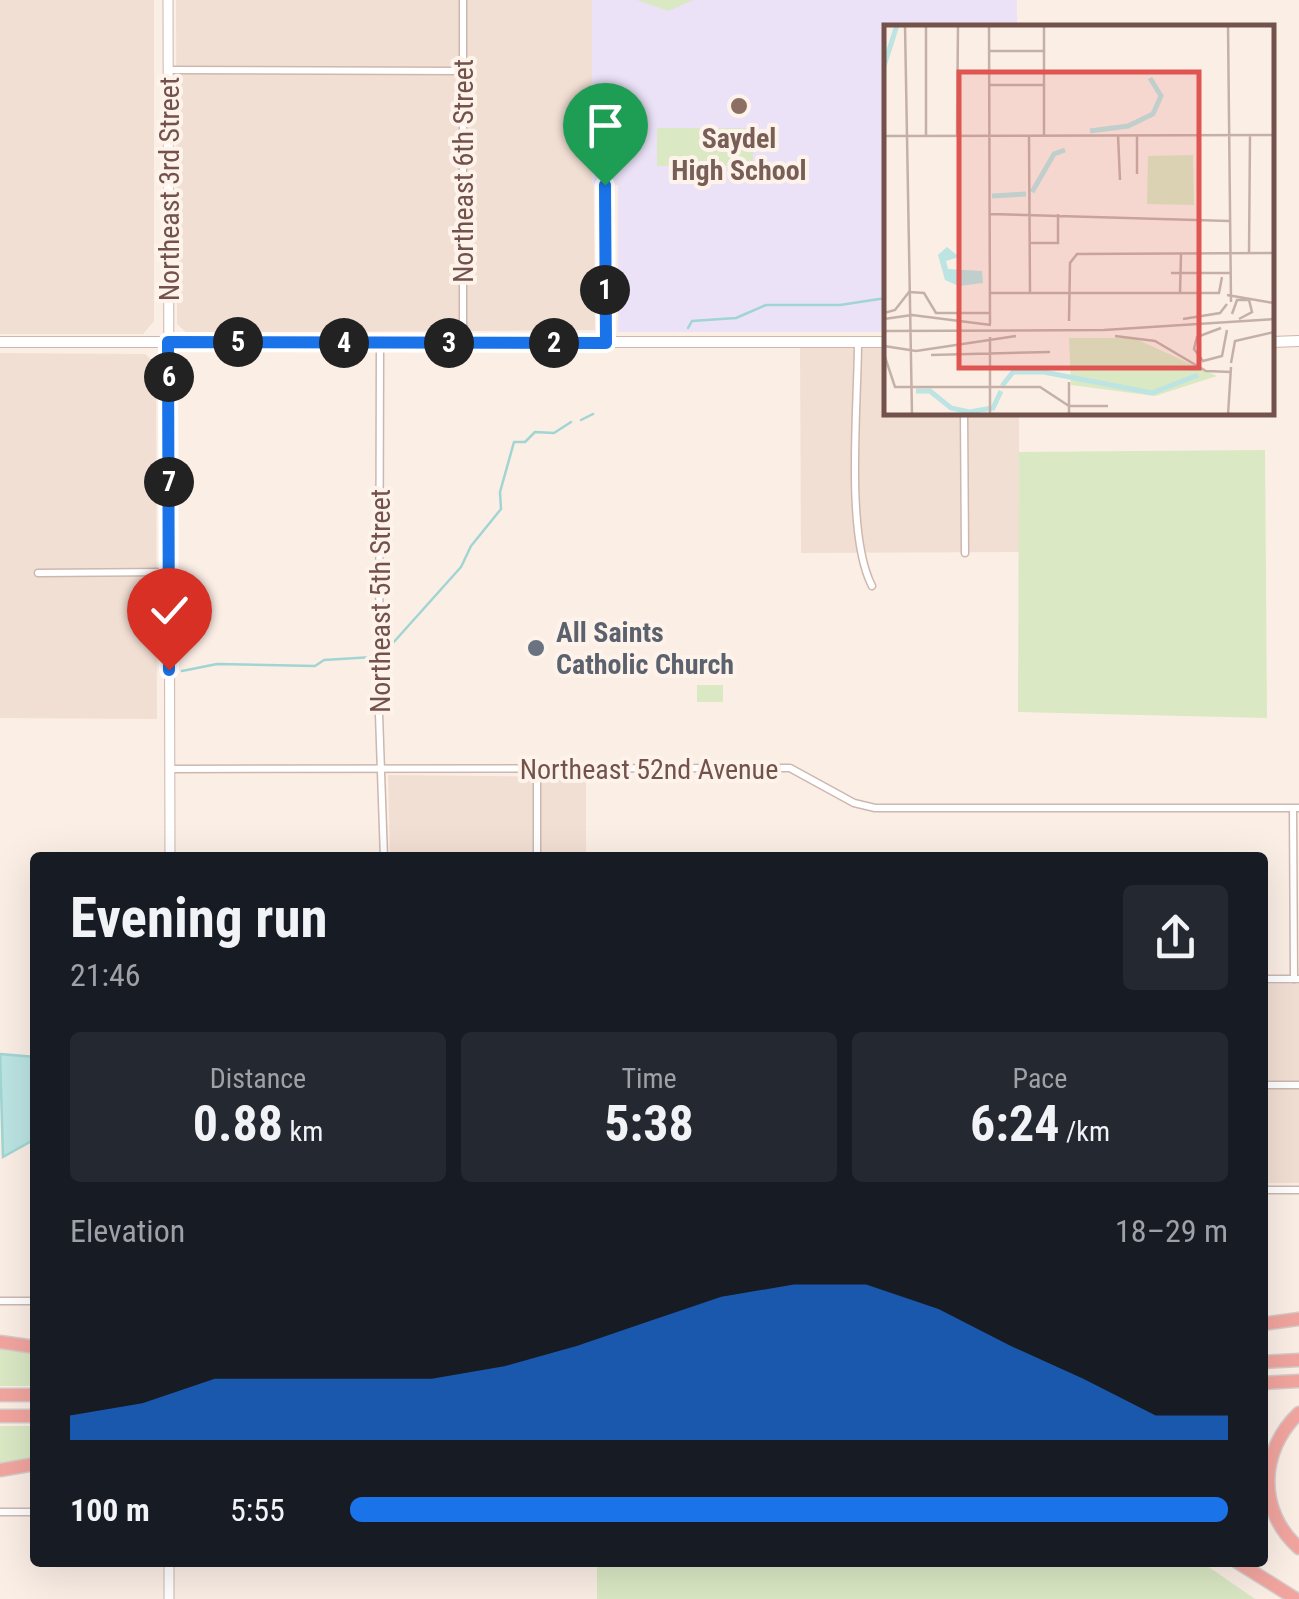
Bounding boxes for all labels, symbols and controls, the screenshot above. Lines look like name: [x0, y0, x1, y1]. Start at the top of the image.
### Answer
inset map: [884, 25, 1274, 415]
street label: Northeast 6th Street: [447, 59, 480, 283]
street label: Northeast 3rd Street: [153, 77, 186, 301]
pin: [563, 83, 648, 186]
marker: Saydel High School: [728, 95, 750, 117]
icon: arrive: [578, 98, 633, 153]
place label: Saydel High School: [671, 122, 807, 187]
pin: 1: [580, 265, 630, 315]
text: 1: [598, 273, 612, 306]
pin: 5: [213, 317, 263, 367]
pin: 4: [319, 318, 369, 368]
pin: 3: [424, 318, 474, 368]
pin: 2: [529, 318, 579, 368]
text: 5: [231, 325, 245, 358]
text: 4: [337, 326, 351, 359]
text: 3: [442, 326, 456, 359]
text: 2: [547, 326, 561, 359]
pin: 6: [144, 352, 194, 402]
text: 6: [162, 360, 176, 393]
pin: 7: [144, 457, 194, 507]
text: 7: [162, 465, 176, 498]
street label: Northeast 5th Street: [364, 489, 397, 713]
pin: [127, 568, 212, 671]
icon: check: [142, 583, 197, 638]
place label: All Saints Catholic Church: [556, 616, 734, 681]
marker: All Saints Catholic Church: [525, 637, 547, 659]
street label: Northeast 52nd Avenue: [520, 753, 778, 786]
button: share: [1123, 885, 1228, 990]
text: Evening run: [70, 886, 328, 950]
text: 21:46: [70, 956, 141, 994]
text: Distance: [210, 1062, 306, 1095]
text: Time: [621, 1062, 677, 1095]
text: Pace: [1013, 1062, 1067, 1095]
text: 0.88: [193, 1095, 283, 1153]
text: 5:38: [604, 1095, 694, 1153]
text: 6:24: [970, 1095, 1059, 1153]
text: km: [283, 1115, 323, 1148]
text: /km: [1059, 1115, 1110, 1148]
text: Elevation: [70, 1212, 185, 1250]
text: 18–29 m: [1115, 1212, 1228, 1250]
text: 100 m: [70, 1491, 150, 1529]
text: 5:55: [230, 1491, 285, 1529]

